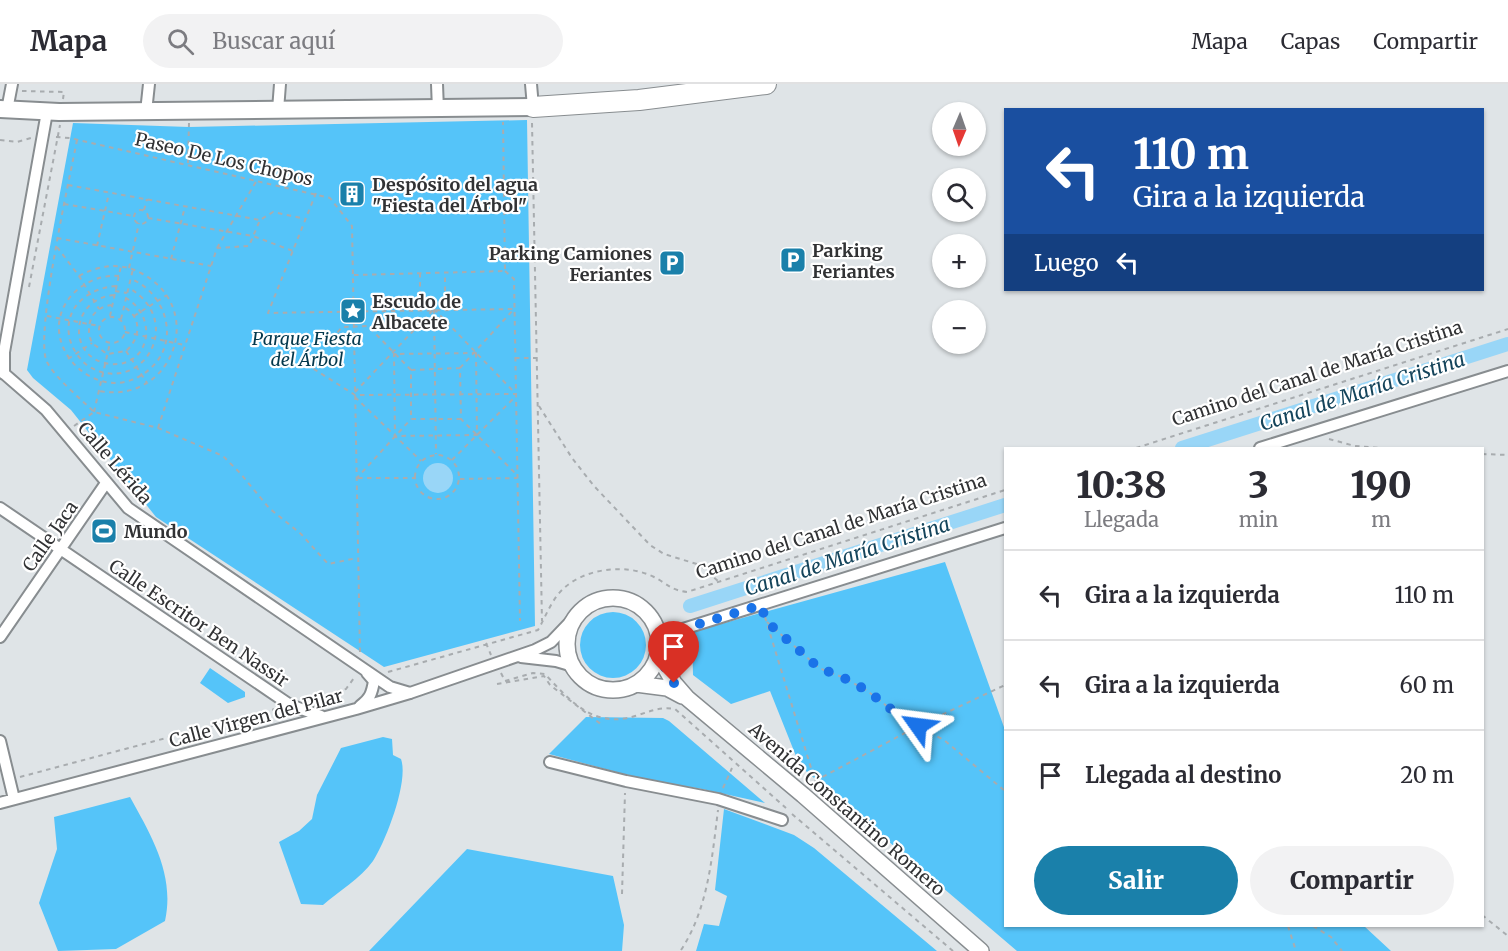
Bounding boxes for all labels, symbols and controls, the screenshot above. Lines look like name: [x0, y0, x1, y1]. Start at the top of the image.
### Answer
search box: [143, 14, 563, 68]
text: Mapa: [30, 23, 107, 59]
icon: search: [164, 25, 197, 58]
text: Buscar aquí: [212, 27, 335, 55]
text: Mapa: [1191, 28, 1248, 55]
text: Capas: [1281, 28, 1340, 55]
text: Compartir: [1373, 28, 1478, 55]
north arrow: [932, 102, 986, 156]
map controls: [932, 102, 986, 354]
street label: Paseo De Los Chopos: [133, 127, 315, 191]
text: 110 m: [1133, 128, 1249, 180]
icon: left: [1034, 132, 1112, 210]
button: search: [932, 168, 986, 222]
place label: Despósito del agua "Fiesta del Árbol": [372, 173, 538, 217]
building icon: Despósito del agua "Fiesta del Árbol": [337, 179, 367, 209]
text: Gira a la izquierda: [1133, 180, 1365, 214]
button: +: [932, 234, 986, 288]
place label: Parking Feriantes: [812, 239, 895, 283]
place label: Parking Camiones Feriantes: [489, 242, 652, 286]
parking icon: Parking Feriantes: [778, 245, 808, 275]
icon: left: [1111, 246, 1144, 279]
parking icon: Parking Camiones Feriantes: [657, 248, 687, 278]
text: Luego: [1034, 249, 1099, 277]
place label: Escudo de Albacete: [371, 290, 461, 334]
place icon: Escudo de Albacete: [338, 296, 368, 326]
button: −: [932, 300, 986, 354]
street label: Camino del Canal de María Cristina: [1169, 316, 1465, 430]
park label: Parque Fiesta del Árbol: [252, 327, 362, 371]
water label: Canal de María Cristina: [1256, 346, 1468, 436]
street label: Calle Lérida: [73, 417, 157, 509]
text: 10:38: [1076, 463, 1167, 508]
text: 3: [1248, 463, 1269, 508]
text: 190: [1350, 463, 1412, 508]
street label: Camino del Canal de María Cristina: [693, 469, 989, 583]
street label: Calle Jaca: [17, 496, 83, 576]
text: Llegada: [1084, 507, 1159, 532]
text: min: [1239, 507, 1278, 532]
text: m: [1371, 507, 1391, 532]
water label: Canal de María Cristina: [741, 511, 953, 601]
sports icon: Mundo: [89, 516, 119, 546]
place label: Mundo: [124, 520, 188, 543]
street label: Calle Escritor Ben Nassir: [105, 554, 293, 692]
icon: left: [1034, 579, 1067, 612]
text: Gira a la izquierda: [1085, 581, 1280, 609]
text: 110 m: [1395, 581, 1454, 609]
pin: [648, 621, 699, 683]
icon: arrive: [657, 630, 690, 663]
icon: left: [1034, 669, 1067, 702]
text: Gira a la izquierda: [1085, 671, 1280, 699]
text: 60 m: [1400, 671, 1454, 699]
street label: Calle Virgen del Pilar: [167, 684, 345, 752]
position arrow: [886, 694, 950, 758]
street label: Avenida Constantino Romero: [743, 717, 950, 901]
icon: arrive: [1034, 759, 1067, 792]
text: Llegada al destino: [1085, 761, 1281, 789]
text: 20 m: [1400, 761, 1454, 789]
button: Salir: [1034, 846, 1238, 915]
button: Compartir: [1250, 846, 1454, 915]

